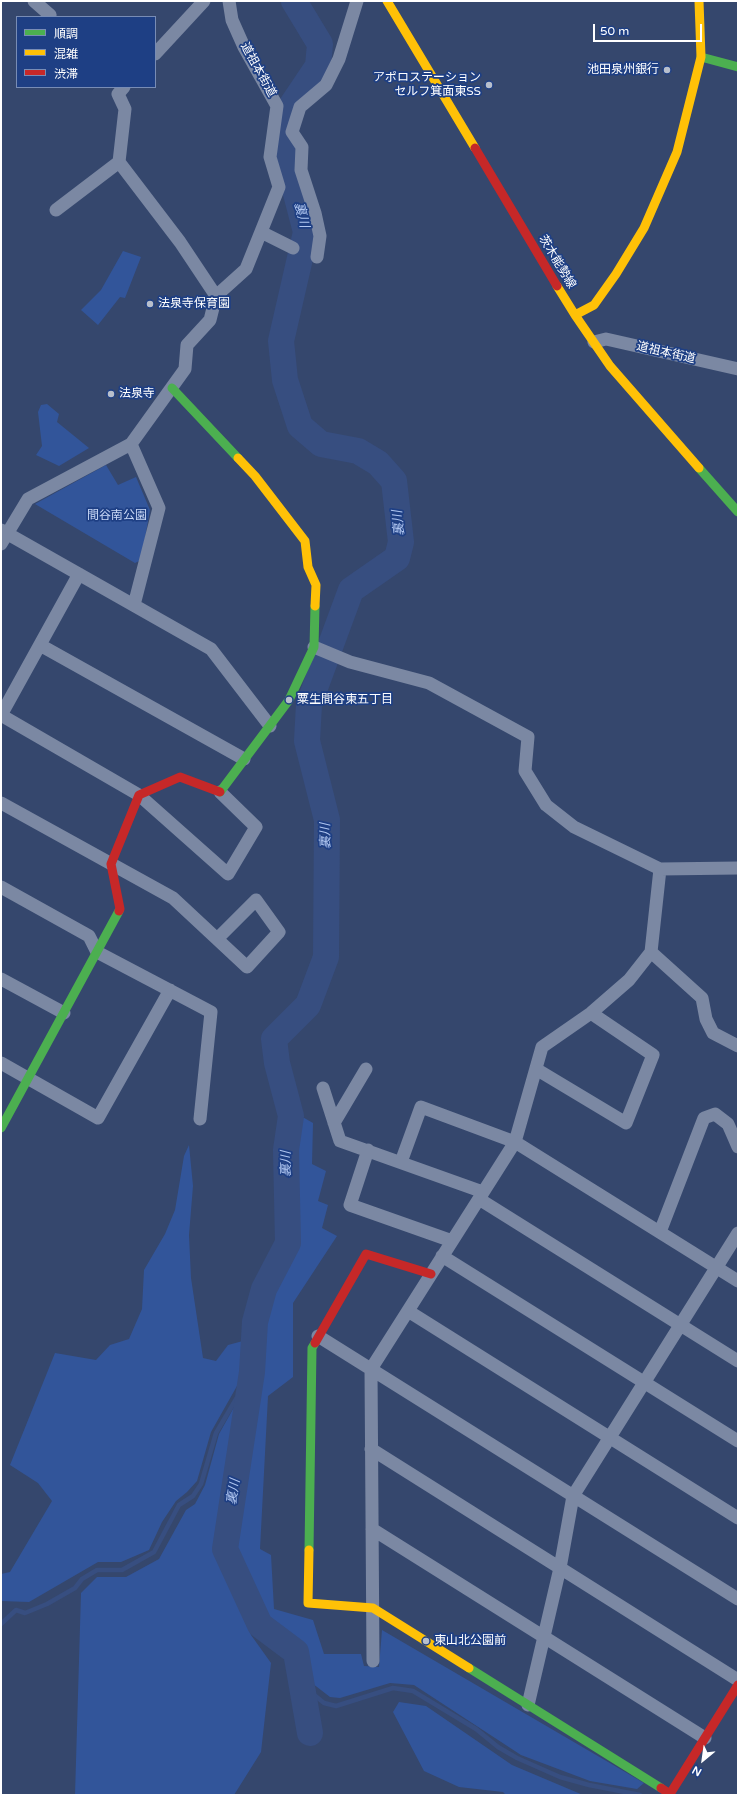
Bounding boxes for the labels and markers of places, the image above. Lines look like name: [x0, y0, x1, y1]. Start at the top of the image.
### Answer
place label: 池田泉州銀行: [587, 63, 659, 77]
marker: 池田泉州銀行: [662, 65, 672, 75]
place label: アポロステーション セルフ箕面東SS: [373, 71, 481, 99]
marker: アポロステーション セルフ箕面東SS: [484, 80, 494, 90]
place label: 法泉寺保育園: [158, 297, 230, 311]
marker: 法泉寺保育園: [145, 299, 155, 309]
place label: 法泉寺: [119, 387, 155, 401]
marker: 法泉寺: [106, 389, 116, 399]
place label: 粟生間谷東五丁目: [297, 693, 393, 707]
marker: 粟生間谷東五丁目: [284, 695, 294, 705]
place label: 東山北公園前: [434, 1634, 506, 1648]
marker: 東山北公園前: [421, 1636, 431, 1646]

